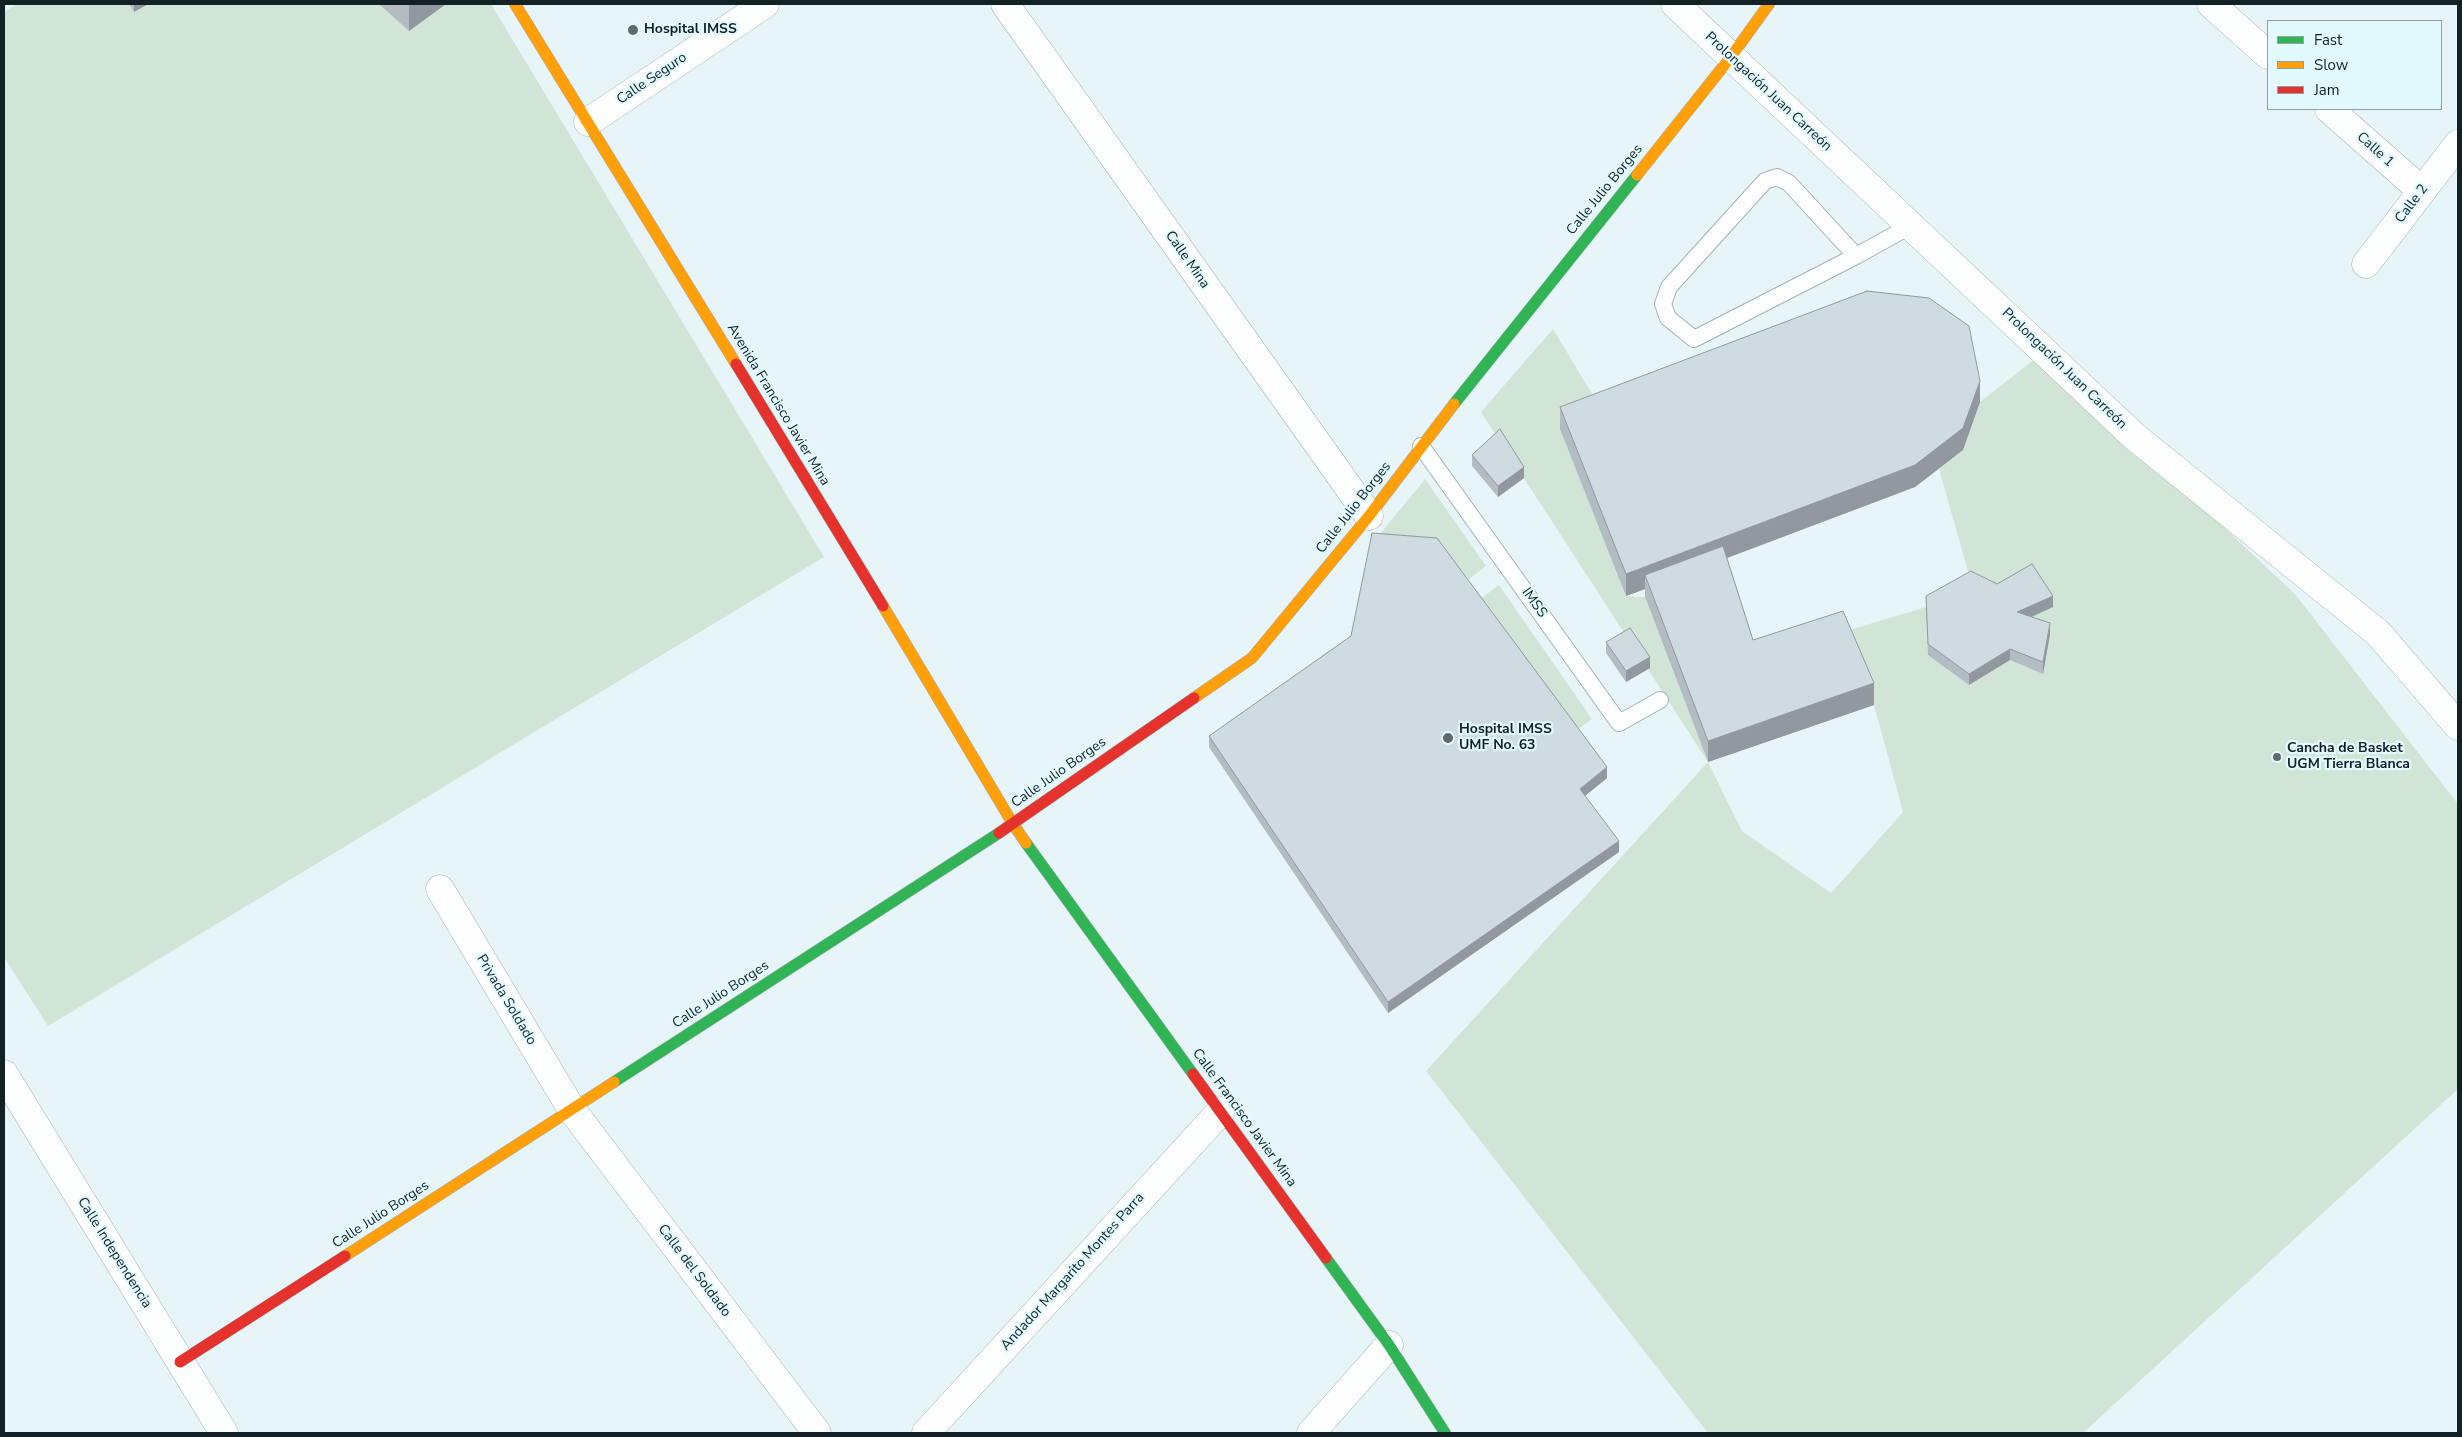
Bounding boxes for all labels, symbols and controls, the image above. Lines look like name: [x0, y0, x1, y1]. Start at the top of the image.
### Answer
legend: [2267, 20, 2442, 110]
place label: Hospital IMSS: [644, 22, 737, 38]
marker: Hospital IMSS: [626, 23, 640, 37]
street label: Prolongación Juan Carreón: [1701, 29, 1835, 155]
text: Fast: [2314, 30, 2342, 50]
street label: Calle Seguro: [614, 49, 690, 109]
text: Slow: [2314, 55, 2348, 75]
text: Jam: [2314, 80, 2340, 100]
street label: Calle 1: [2353, 129, 2397, 171]
street label: Calle Julio Borges: [1563, 141, 1647, 239]
street label: Calle 2: [2392, 181, 2432, 227]
street label: Calle Mina: [1161, 228, 1213, 292]
street label: Prolongación Juan Carreón: [1998, 305, 2130, 433]
street label: Avenida Francisco Javier Mina: [723, 321, 833, 489]
street label: Calle Julio Borges: [1313, 459, 1395, 557]
street label: IMSS: [1518, 585, 1550, 621]
place label: Hospital IMSS UMF No. 63: [1459, 722, 1552, 754]
marker: Hospital IMSS UMF No. 63: [1441, 731, 1455, 745]
street label: Calle Julio Borges: [1008, 734, 1110, 812]
place label: Cancha de Basket UGM Tierra Blanca: [2287, 741, 2410, 774]
marker: Cancha de Basket UGM Tierra Blanca: [2271, 751, 2283, 763]
street label: Privada Soldado: [472, 952, 540, 1048]
street label: Calle Julio Borges: [670, 958, 772, 1032]
street label: Calle Francisco Javier Mina: [1188, 1046, 1300, 1190]
street label: Calle Julio Borges: [330, 1178, 432, 1252]
street label: Andador Margarito Montes Parra: [998, 1190, 1148, 1354]
street label: Calle Independencia: [73, 1195, 155, 1311]
street label: Calle del Soldado: [654, 1222, 734, 1320]

